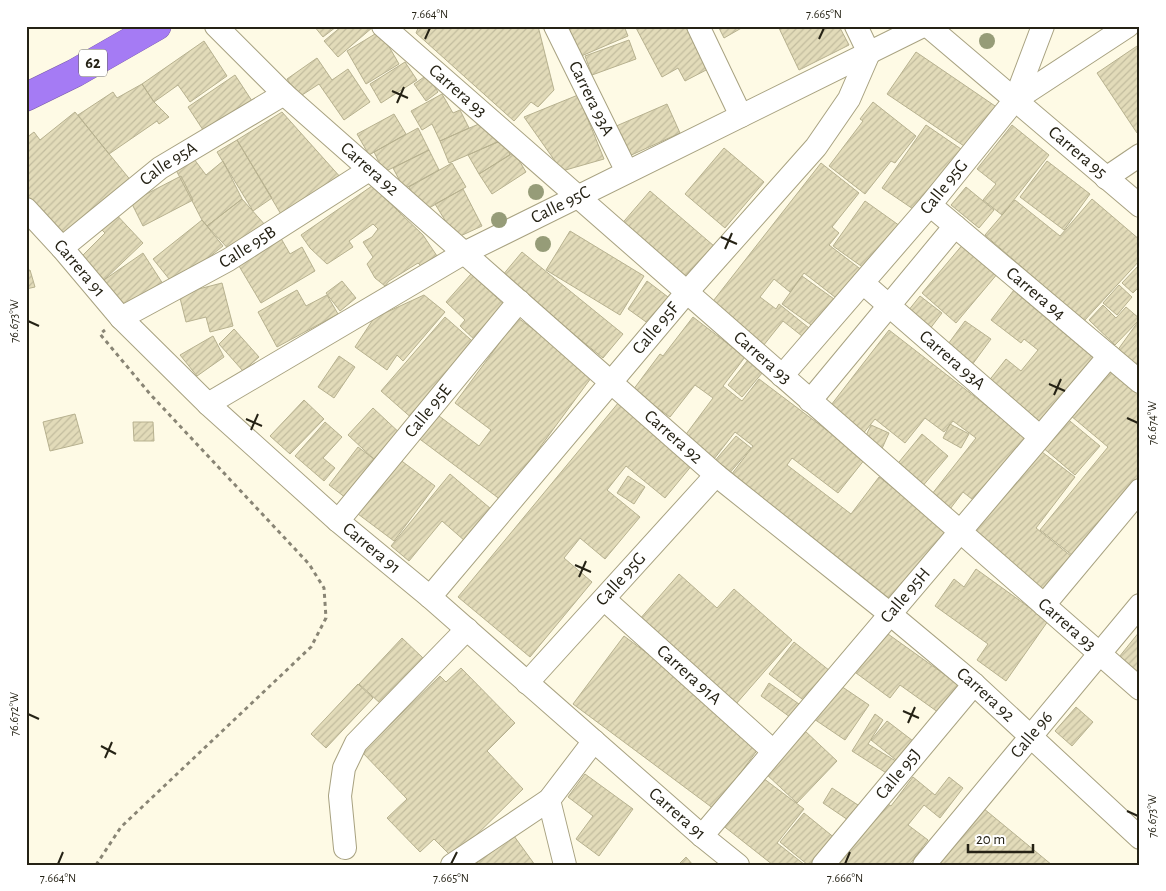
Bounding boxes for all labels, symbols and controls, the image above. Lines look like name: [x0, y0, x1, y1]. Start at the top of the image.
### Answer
text: 7.664°N: [412, 8, 448, 20]
text: 7.665°N: [806, 8, 842, 20]
road number: 62: [79, 49, 107, 76]
street label: Carrera 93A: [565, 58, 617, 139]
street label: Carrera 93: [425, 61, 490, 121]
street label: Carrera 95: [1045, 123, 1110, 183]
street label: Calle 95A: [137, 139, 201, 189]
street label: Carrera 92: [337, 139, 402, 200]
street label: Calle 95G: [917, 156, 972, 218]
street label: Calle 95C: [528, 183, 593, 227]
street label: Calle 95B: [216, 223, 279, 272]
street label: Carrera 91: [50, 236, 108, 301]
street label: Carrera 94: [1002, 264, 1069, 324]
text: 76.673°W: [8, 299, 20, 343]
street label: Calle 95F: [629, 299, 683, 358]
street label: Carrera 93A: [916, 327, 989, 394]
street label: Carrera 93: [730, 328, 795, 388]
street label: Calle 95E: [401, 381, 455, 441]
text: 76.674°W: [1146, 401, 1158, 445]
street label: Carrera 92: [641, 407, 706, 467]
street label: Carrera 91: [339, 520, 404, 577]
street label: Calle 95G: [593, 549, 650, 609]
street label: Calle 95H: [877, 565, 934, 627]
street label: Carrera 93: [1034, 595, 1099, 655]
street label: Carrera 91A: [653, 642, 725, 709]
street label: Carrera 92: [953, 664, 1018, 725]
text: 76.672°W: [8, 692, 20, 736]
street label: Calle 96: [1008, 708, 1056, 762]
street label: Calle 95J: [873, 746, 925, 803]
street label: Carrera 91: [645, 784, 709, 844]
text: 76.673°W: [1146, 794, 1158, 838]
scale bar: [968, 821, 1034, 853]
text: 20 m: [976, 832, 1005, 847]
text: 7.664°N: [40, 872, 76, 884]
text: 7.665°N: [433, 872, 469, 884]
text: 7.666°N: [827, 872, 863, 884]

